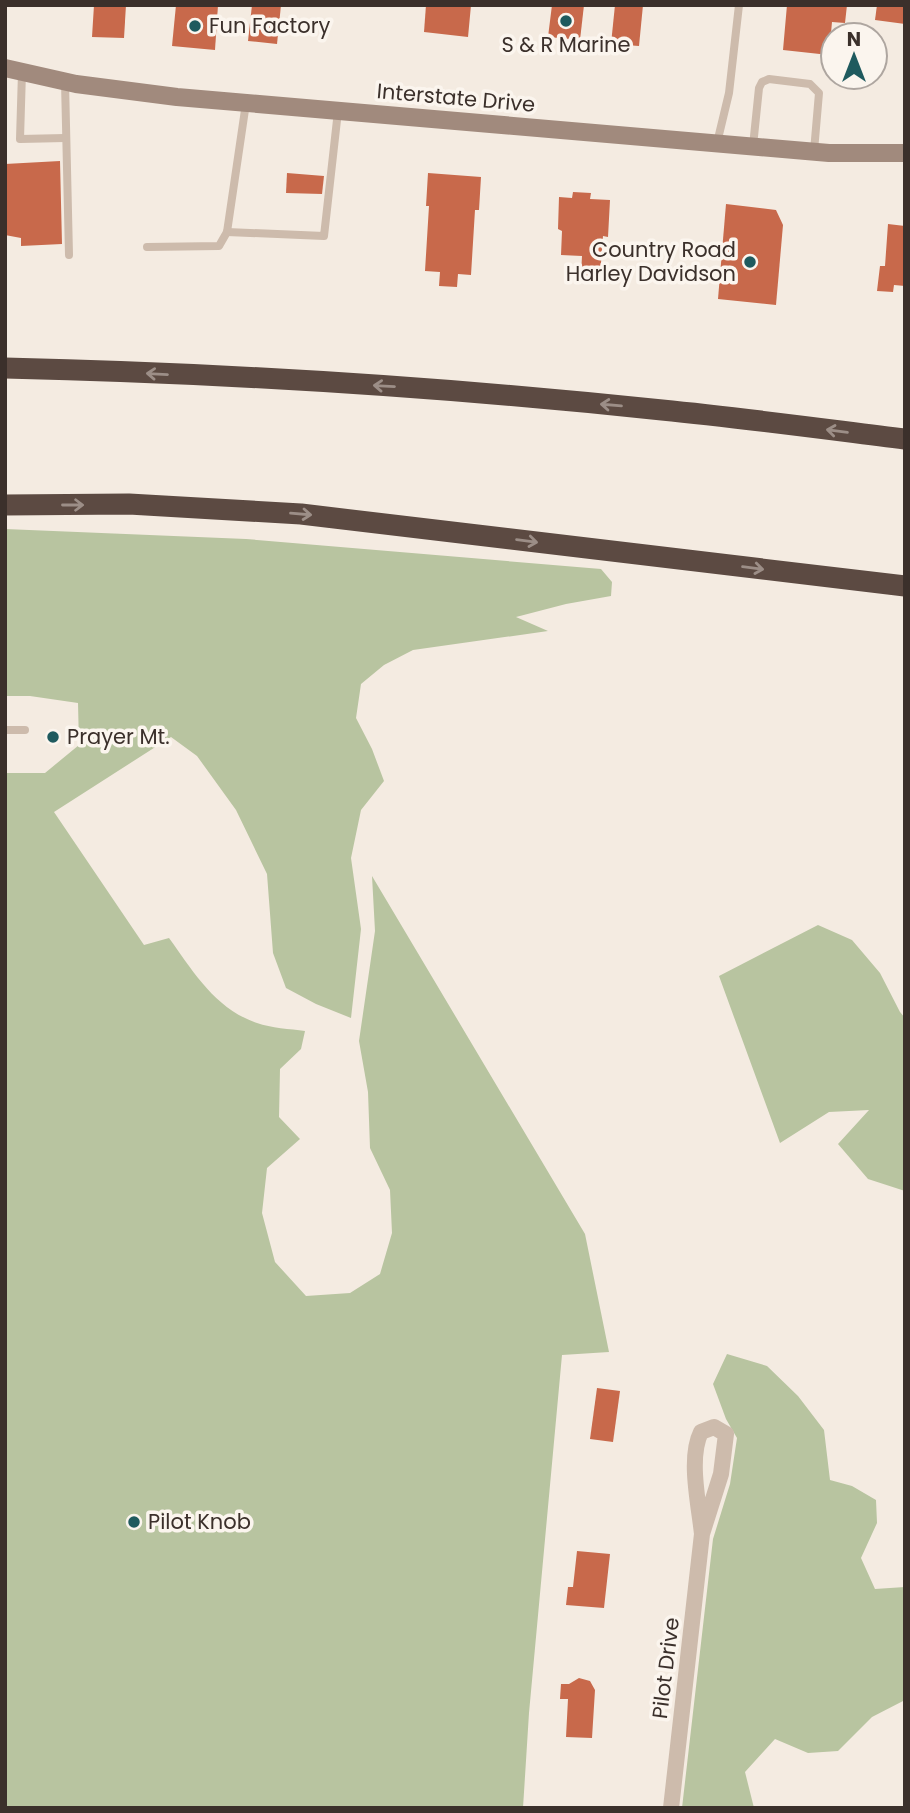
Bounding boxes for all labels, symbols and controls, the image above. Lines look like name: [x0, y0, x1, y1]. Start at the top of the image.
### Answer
place label: Fun Factory: [209, 11, 331, 40]
marker: S & R Marine: [558, 13, 574, 29]
marker: Fun Factory: [187, 18, 203, 34]
north arrow: [819, 21, 889, 91]
text: N: [847, 26, 861, 53]
place label: S & R Marine: [501, 30, 631, 59]
street label: Interstate Drive: [376, 76, 536, 119]
place label: Country Road Harley Davidson: [566, 235, 736, 288]
marker: Country Road Harley Davidson: [742, 254, 758, 270]
one-way arrow: [146, 367, 169, 380]
one-way arrow: [373, 380, 396, 393]
one-way arrow: [600, 398, 623, 411]
one-way arrow: [826, 424, 849, 437]
one-way arrow: [62, 498, 85, 512]
one-way arrow: [289, 508, 311, 521]
one-way arrow: [515, 535, 537, 548]
one-way arrow: [741, 562, 763, 575]
place label: Prayer Mt.: [67, 722, 170, 751]
marker: Prayer Mt.: [45, 729, 61, 745]
place label: Pilot Knob: [148, 1507, 251, 1536]
marker: Pilot Knob: [126, 1514, 142, 1530]
street label: Pilot Drive: [645, 1616, 686, 1720]

